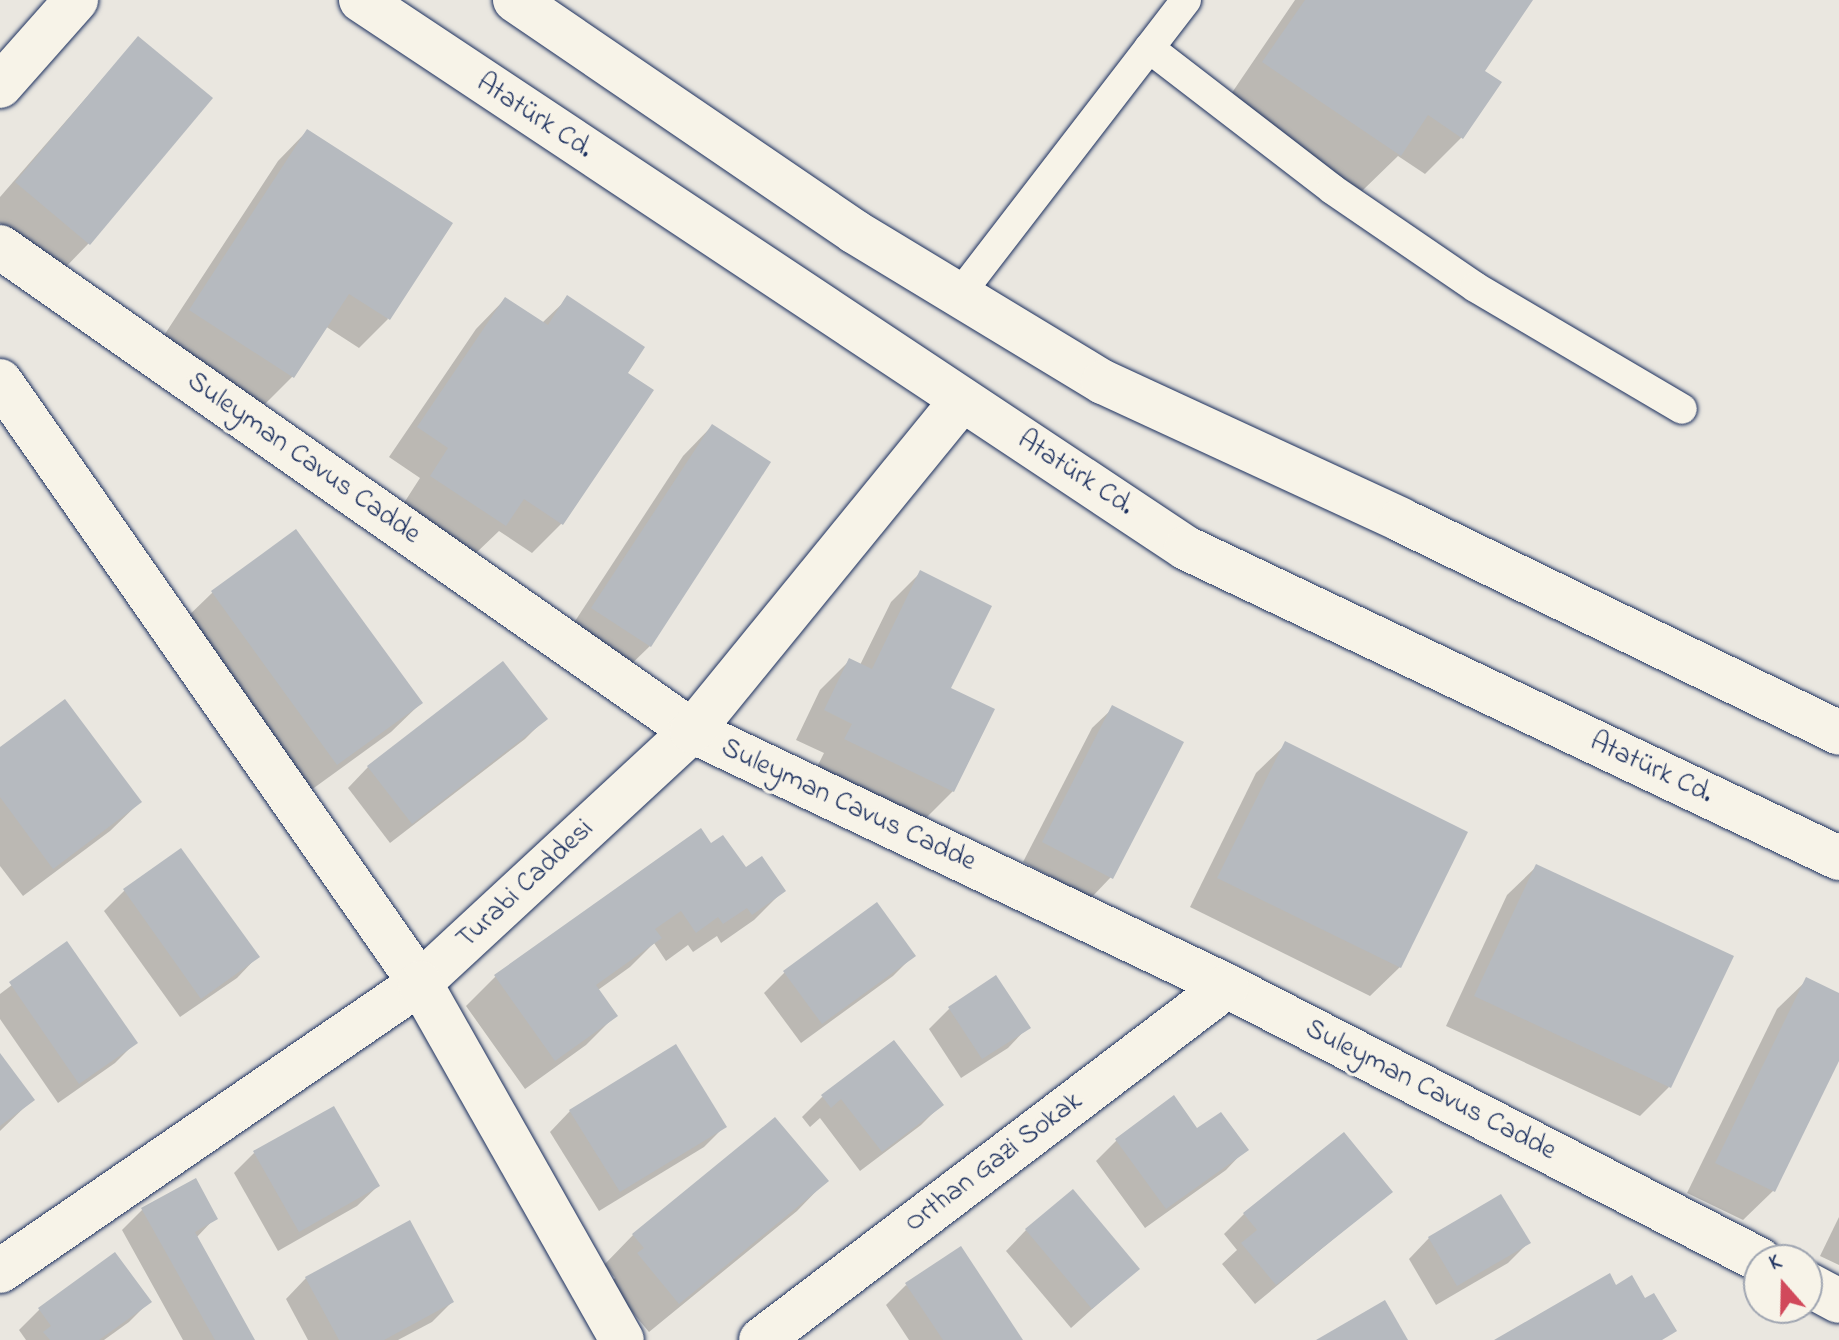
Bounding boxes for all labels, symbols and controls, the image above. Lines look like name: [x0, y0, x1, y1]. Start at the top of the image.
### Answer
street label: Atatürk Cd.: [470, 67, 598, 167]
street label: Suleyman Cavus Cadde: [180, 366, 426, 552]
street label: Atatürk Cd.: [1011, 424, 1139, 524]
street label: Atatürk Cd.: [1584, 726, 1718, 812]
street label: Suleyman Cavus Cadde: [715, 732, 981, 880]
street label: Turabi Caddesi: [451, 813, 601, 957]
street label: Suleyman Cavus Cadde: [1299, 1013, 1561, 1169]
street label: Orthan Gazi Sokak: [899, 1085, 1089, 1241]
north arrow: [1743, 1244, 1823, 1324]
text: K: [1765, 1246, 1786, 1280]

